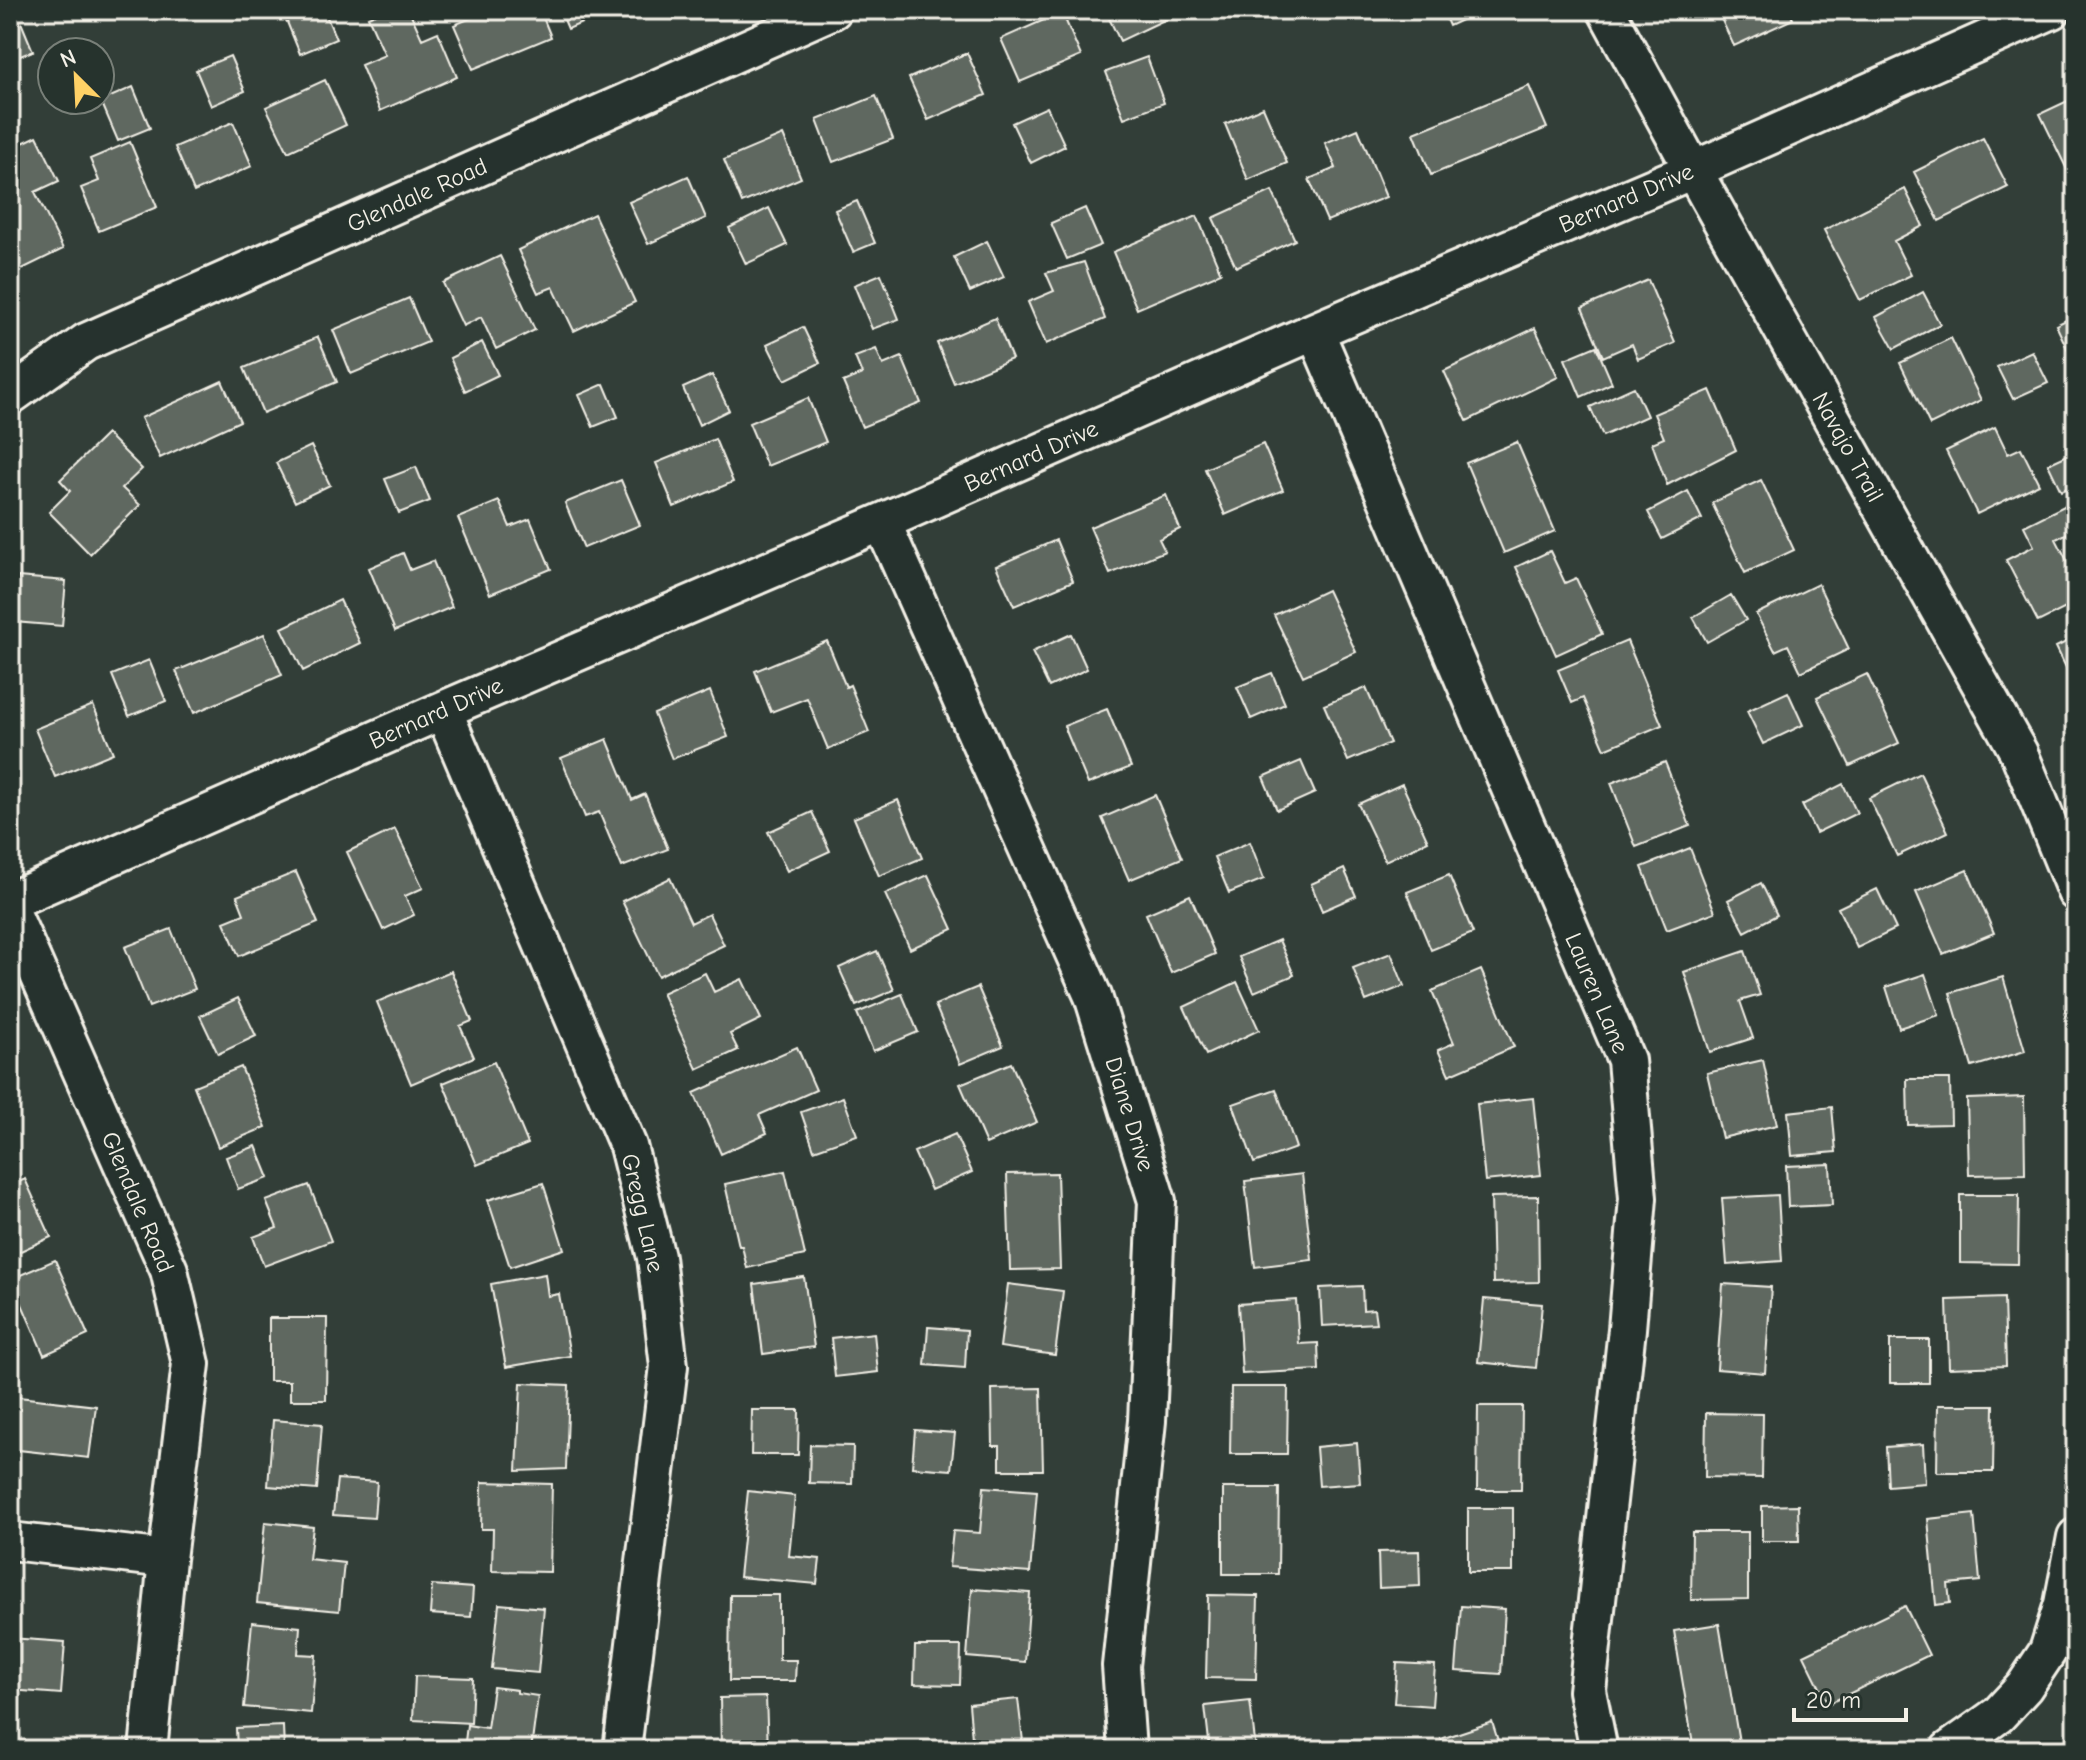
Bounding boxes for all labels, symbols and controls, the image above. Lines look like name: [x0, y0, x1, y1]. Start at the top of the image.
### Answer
north arrow: [36, 36, 116, 116]
text: N: [56, 44, 80, 73]
street label: Glendale Road: [343, 152, 491, 238]
street label: Bernard Drive: [1555, 157, 1697, 239]
street label: Navajo Trail: [1806, 387, 1890, 507]
street label: Bernard Drive: [960, 414, 1102, 498]
street label: Bernard Drive: [365, 671, 507, 755]
street label: Lauren Lane: [1559, 929, 1635, 1057]
street label: Diane Drive: [1099, 1054, 1161, 1174]
street label: Glendale Road: [96, 1128, 180, 1276]
street label: Gregg Lane: [616, 1151, 670, 1275]
scale bar: [1794, 1672, 1906, 1722]
text: 20 m: [1806, 1686, 1861, 1714]

